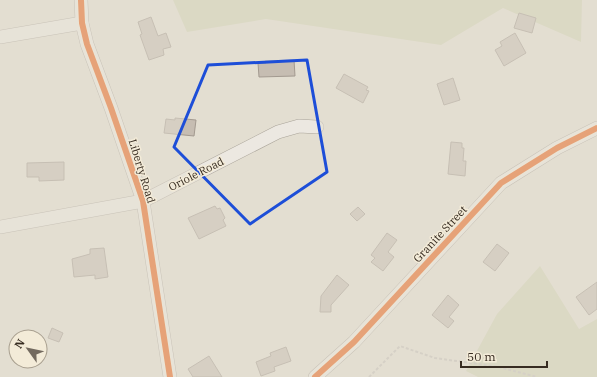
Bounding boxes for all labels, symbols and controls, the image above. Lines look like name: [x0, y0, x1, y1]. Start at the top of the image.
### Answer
street label: Liberty Road: [126, 137, 158, 205]
street label: Oriole Road: [166, 154, 226, 194]
street label: Granite Street: [410, 203, 470, 265]
north arrow: [8, 329, 48, 369]
text: N: [11, 336, 28, 351]
scale bar: [461, 343, 547, 369]
text: 50 m: [467, 349, 496, 364]

